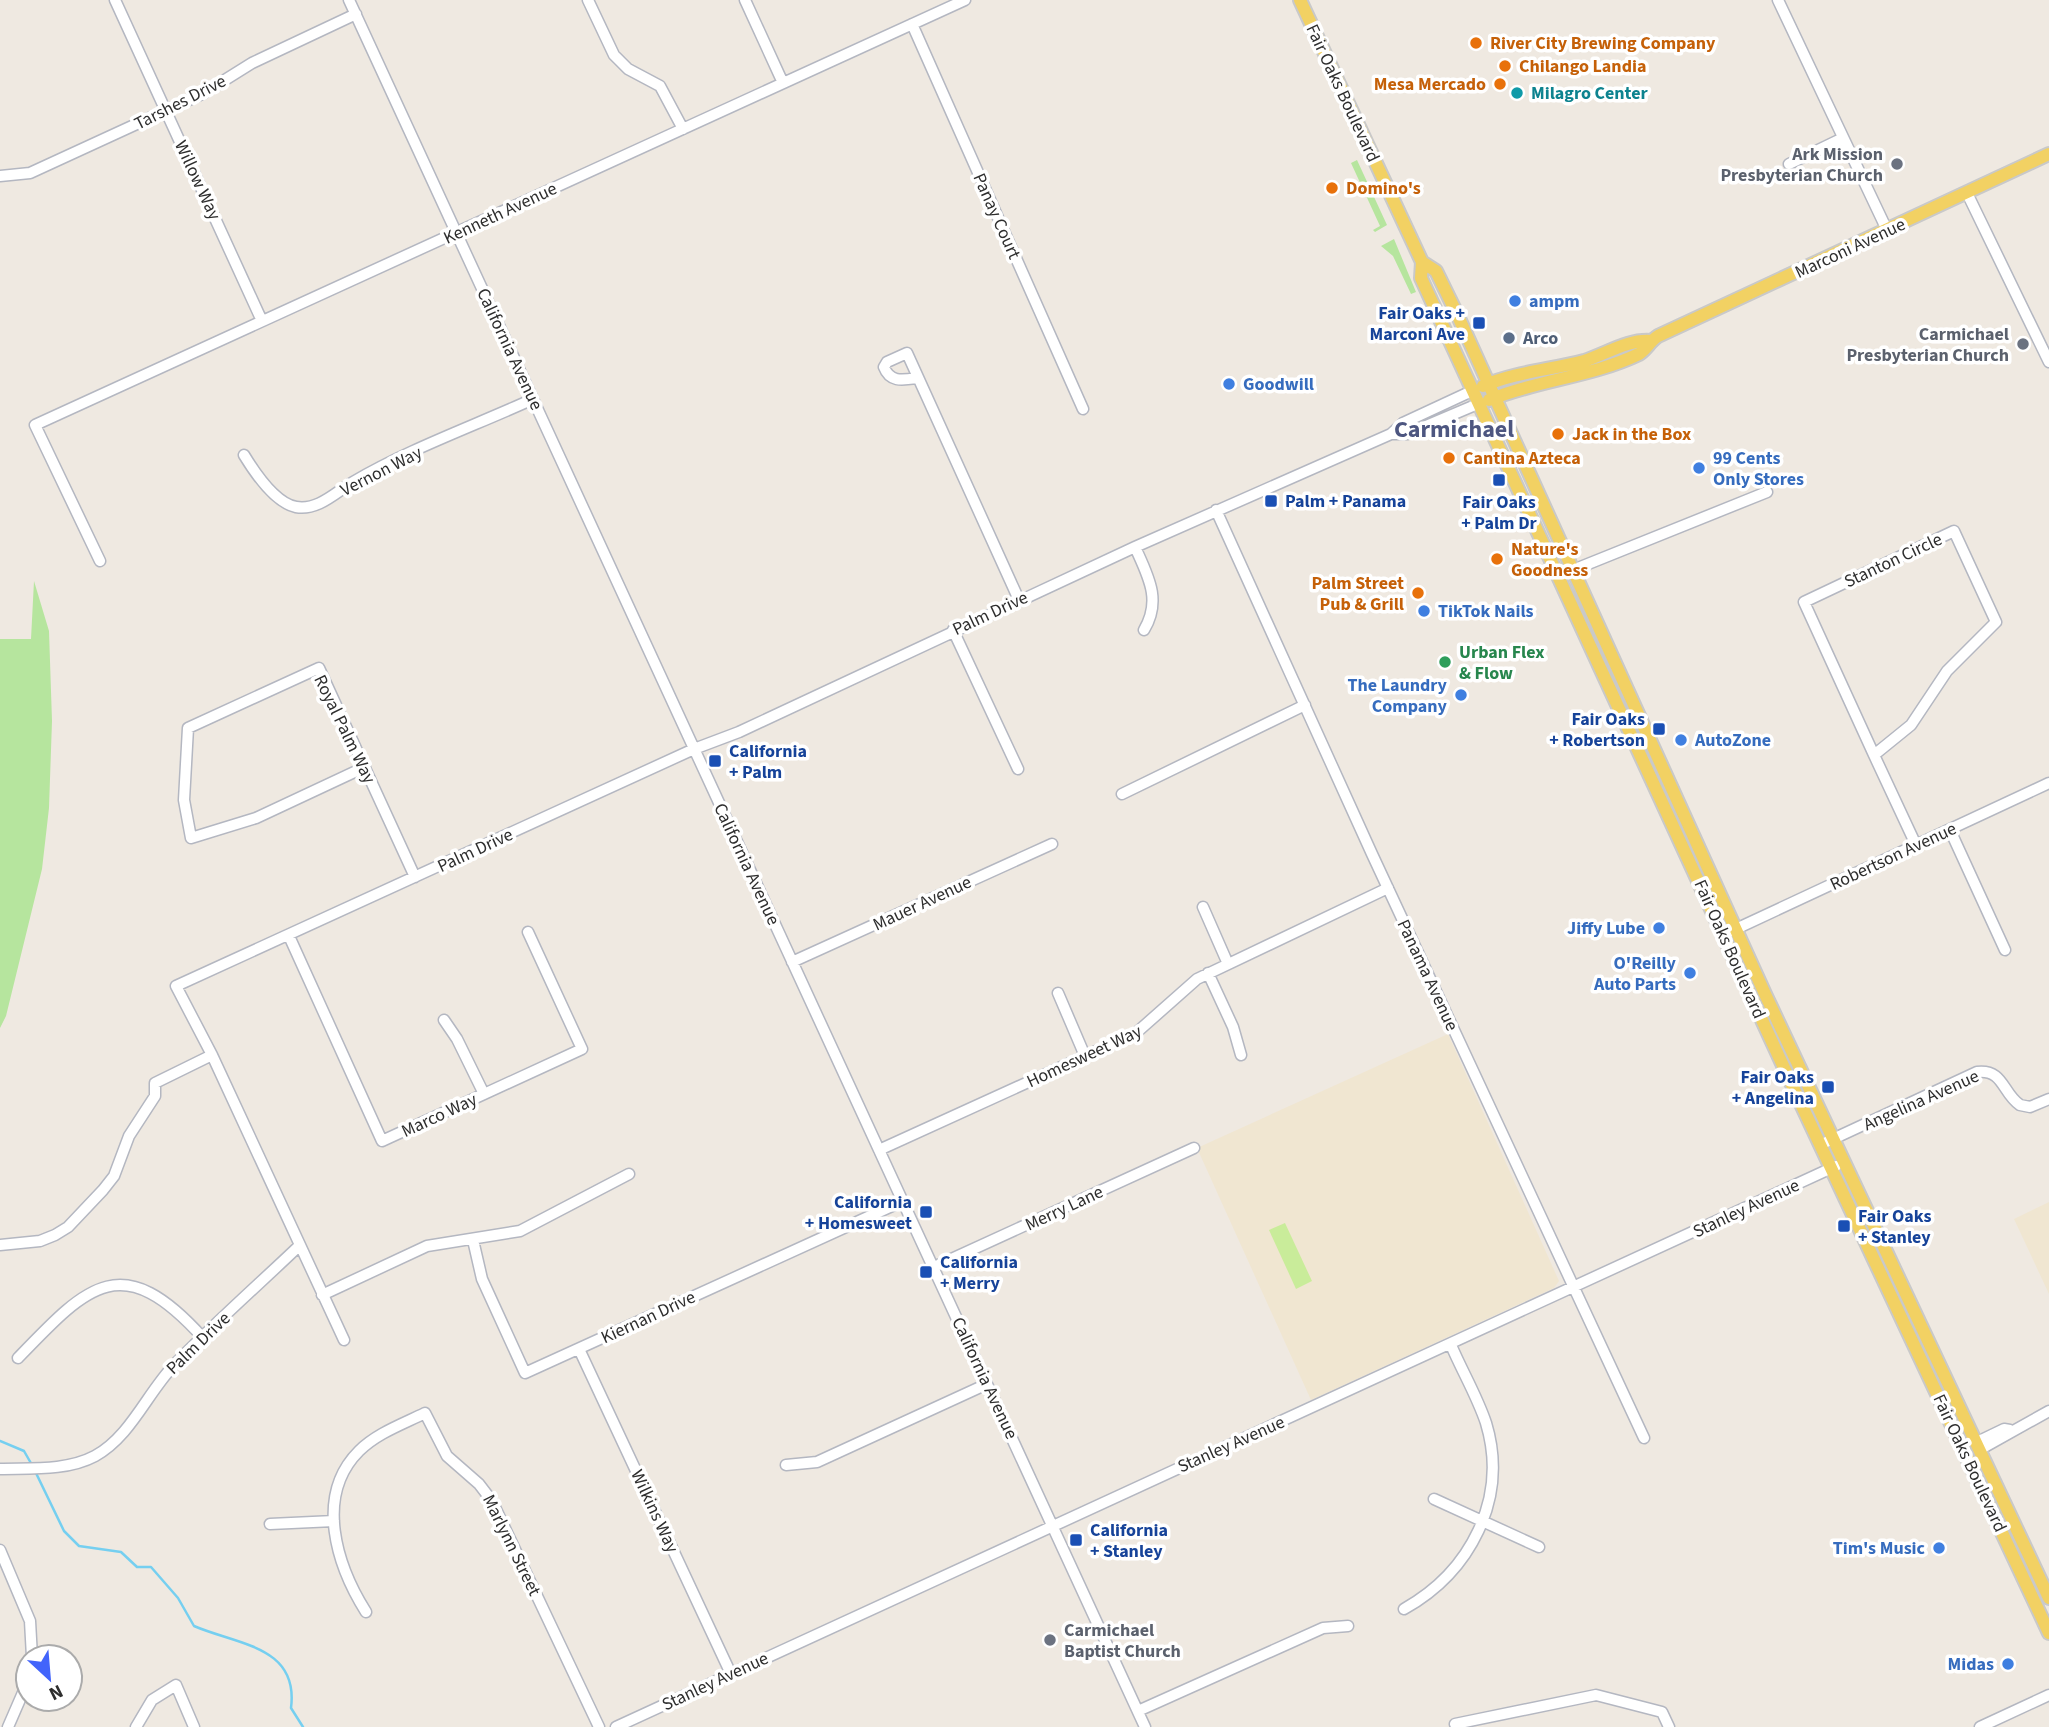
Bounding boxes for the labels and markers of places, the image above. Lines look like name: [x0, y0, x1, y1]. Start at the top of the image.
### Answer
place label: River City Brewing Company: [1490, 31, 1716, 56]
marker: River City Brewing Company: [1468, 35, 1484, 51]
place label: Chilango Landia: [1519, 54, 1646, 79]
marker: Chilango Landia: [1497, 58, 1513, 74]
place label: Mesa Mercado: [1374, 72, 1486, 97]
marker: Mesa Mercado: [1492, 76, 1508, 92]
place label: Milagro Center: [1531, 81, 1648, 106]
marker: Milagro Center: [1509, 85, 1525, 101]
place label: Ark Mission Presbyterian Church: [1720, 142, 1883, 188]
marker: Ark Mission Presbyterian Church: [1889, 156, 1905, 172]
place label: Domino's: [1346, 176, 1421, 201]
marker: Domino's: [1324, 180, 1340, 196]
place label: ampm: [1529, 289, 1580, 314]
marker: ampm: [1507, 293, 1523, 309]
place label: Fair Oaks + Marconi Ave: [1369, 301, 1465, 347]
marker: Fair Oaks + Marconi Ave: [1471, 315, 1487, 331]
place label: Carmichael Presbyterian Church: [1846, 322, 2009, 368]
place label: Arco: [1522, 326, 1558, 351]
marker: Arco: [1501, 330, 1517, 346]
marker: Carmichael Presbyterian Church: [2015, 336, 2031, 352]
place label: Goodwill: [1243, 372, 1314, 397]
marker: Goodwill: [1221, 376, 1237, 392]
place label: Jack in the Box: [1572, 422, 1691, 447]
marker: Jack in the Box: [1550, 426, 1566, 442]
place label: Cantina Azteca: [1463, 446, 1581, 471]
place label: 99 Cents Only Stores: [1713, 446, 1804, 492]
marker: Cantina Azteca: [1441, 450, 1457, 466]
marker: 99 Cents Only Stores: [1691, 460, 1707, 476]
marker: Fair Oaks + Palm Dr: [1491, 472, 1507, 488]
place label: Palm + Panama: [1285, 489, 1406, 514]
place label: Fair Oaks + Palm Dr: [1461, 490, 1538, 536]
marker: Palm + Panama: [1263, 493, 1279, 509]
place label: Nature's Goodness: [1511, 537, 1588, 583]
marker: Nature's Goodness: [1489, 551, 1505, 567]
place label: Palm Street Pub & Grill: [1311, 571, 1404, 617]
marker: Palm Street Pub & Grill: [1410, 585, 1426, 601]
place label: TikTok Nails: [1438, 599, 1534, 624]
marker: TikTok Nails: [1416, 603, 1432, 619]
place label: Urban Flex & Flow: [1459, 640, 1545, 686]
marker: Urban Flex & Flow: [1437, 654, 1453, 670]
place label: The Laundry Company: [1347, 673, 1448, 719]
marker: The Laundry Company: [1453, 687, 1469, 703]
place label: Fair Oaks + Robertson: [1549, 707, 1645, 753]
marker: Fair Oaks + Robertson: [1651, 721, 1667, 737]
place label: AutoZone: [1694, 728, 1771, 753]
marker: AutoZone: [1673, 732, 1689, 748]
place label: California + Palm: [729, 739, 807, 785]
marker: California + Palm: [707, 753, 723, 769]
place label: Jiffy Lube: [1567, 916, 1645, 941]
marker: Jiffy Lube: [1651, 920, 1667, 936]
place label: O'Reilly Auto Parts: [1593, 951, 1677, 997]
marker: O'Reilly Auto Parts: [1682, 965, 1698, 981]
place label: Fair Oaks + Angelina: [1732, 1065, 1814, 1111]
marker: Fair Oaks + Angelina: [1820, 1079, 1836, 1095]
place label: California + Homesweet: [805, 1190, 912, 1236]
marker: California + Homesweet: [918, 1204, 934, 1220]
place label: Fair Oaks + Stanley: [1858, 1204, 1932, 1250]
marker: Fair Oaks + Stanley: [1836, 1218, 1852, 1234]
place label: California + Merry: [940, 1250, 1018, 1296]
marker: California + Merry: [918, 1264, 934, 1280]
place label: California + Stanley: [1090, 1518, 1168, 1564]
marker: California + Stanley: [1068, 1532, 1084, 1548]
place label: Tim's Music: [1833, 1536, 1926, 1561]
marker: Tim's Music: [1931, 1540, 1947, 1556]
place label: Carmichael Baptist Church: [1064, 1618, 1181, 1664]
marker: Carmichael Baptist Church: [1042, 1632, 1058, 1648]
place label: Midas: [1948, 1652, 1994, 1677]
marker: Midas: [2000, 1656, 2016, 1672]

